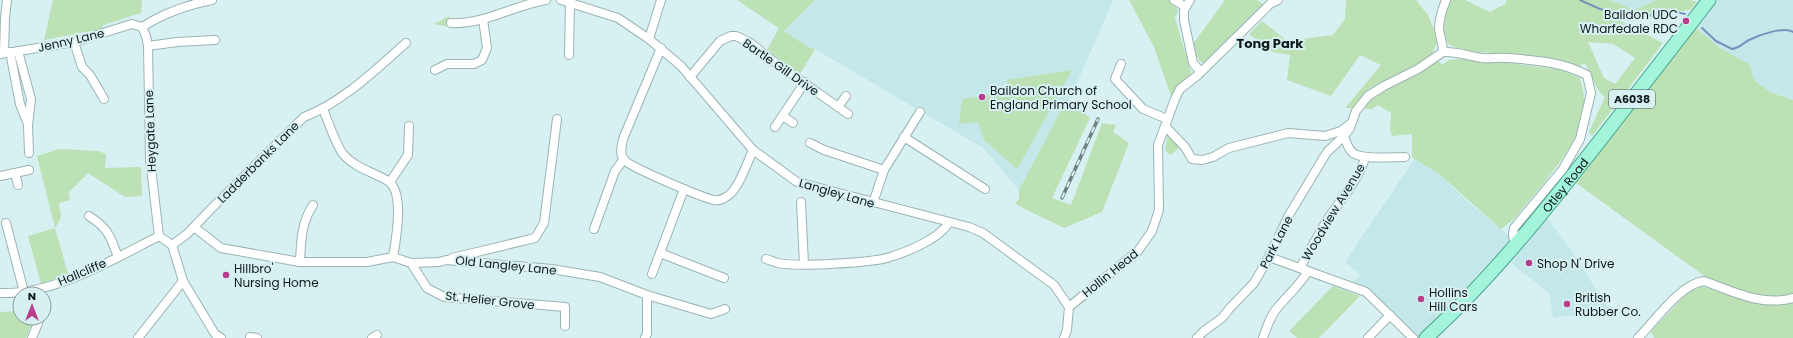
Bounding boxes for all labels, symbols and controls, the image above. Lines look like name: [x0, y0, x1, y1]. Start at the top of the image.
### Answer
place label: Baildon UDC Wharfedale RDC: [1580, 6, 1678, 37]
marker: Baildon UDC Wharfedale RDC: [1681, 16, 1691, 26]
street label: Jenny Lane: [36, 24, 106, 56]
street label: Bartle Gill Drive: [740, 34, 822, 100]
district label: Tong Park: [1237, 34, 1303, 53]
place label: Baildon Church of England Primary School: [990, 82, 1132, 113]
street label: Heygate Lane: [140, 90, 160, 172]
road number: A6038: [1609, 90, 1655, 108]
marker: Baildon Church of England Primary School: [977, 92, 987, 102]
street label: Ladderbanks Lane: [213, 117, 303, 207]
street label: Otley Road: [1538, 154, 1592, 216]
street label: Woodview Avenue: [1297, 160, 1369, 264]
street label: Langley Lane: [797, 174, 877, 212]
street label: Park Lane: [1255, 213, 1297, 271]
street label: Hollin Head: [1078, 245, 1142, 301]
street label: Old Langley Lane: [455, 251, 557, 279]
street label: Hallcliffe: [55, 254, 109, 290]
place label: Shop N' Drive: [1537, 255, 1614, 272]
marker: Shop N' Drive: [1524, 258, 1534, 268]
place label: Hillbro' Nursing Home: [234, 260, 319, 291]
marker: Hillbro' Nursing Home: [221, 270, 231, 280]
place label: Hollins Hill Cars: [1429, 284, 1477, 315]
north arrow: [12, 286, 52, 326]
street label: St. Helier Grove: [445, 287, 535, 313]
text: N: [28, 288, 36, 304]
place label: British Rubber Co.: [1575, 289, 1641, 320]
marker: Hollins Hill Cars: [1416, 294, 1426, 304]
marker: British Rubber Co.: [1562, 299, 1572, 309]

